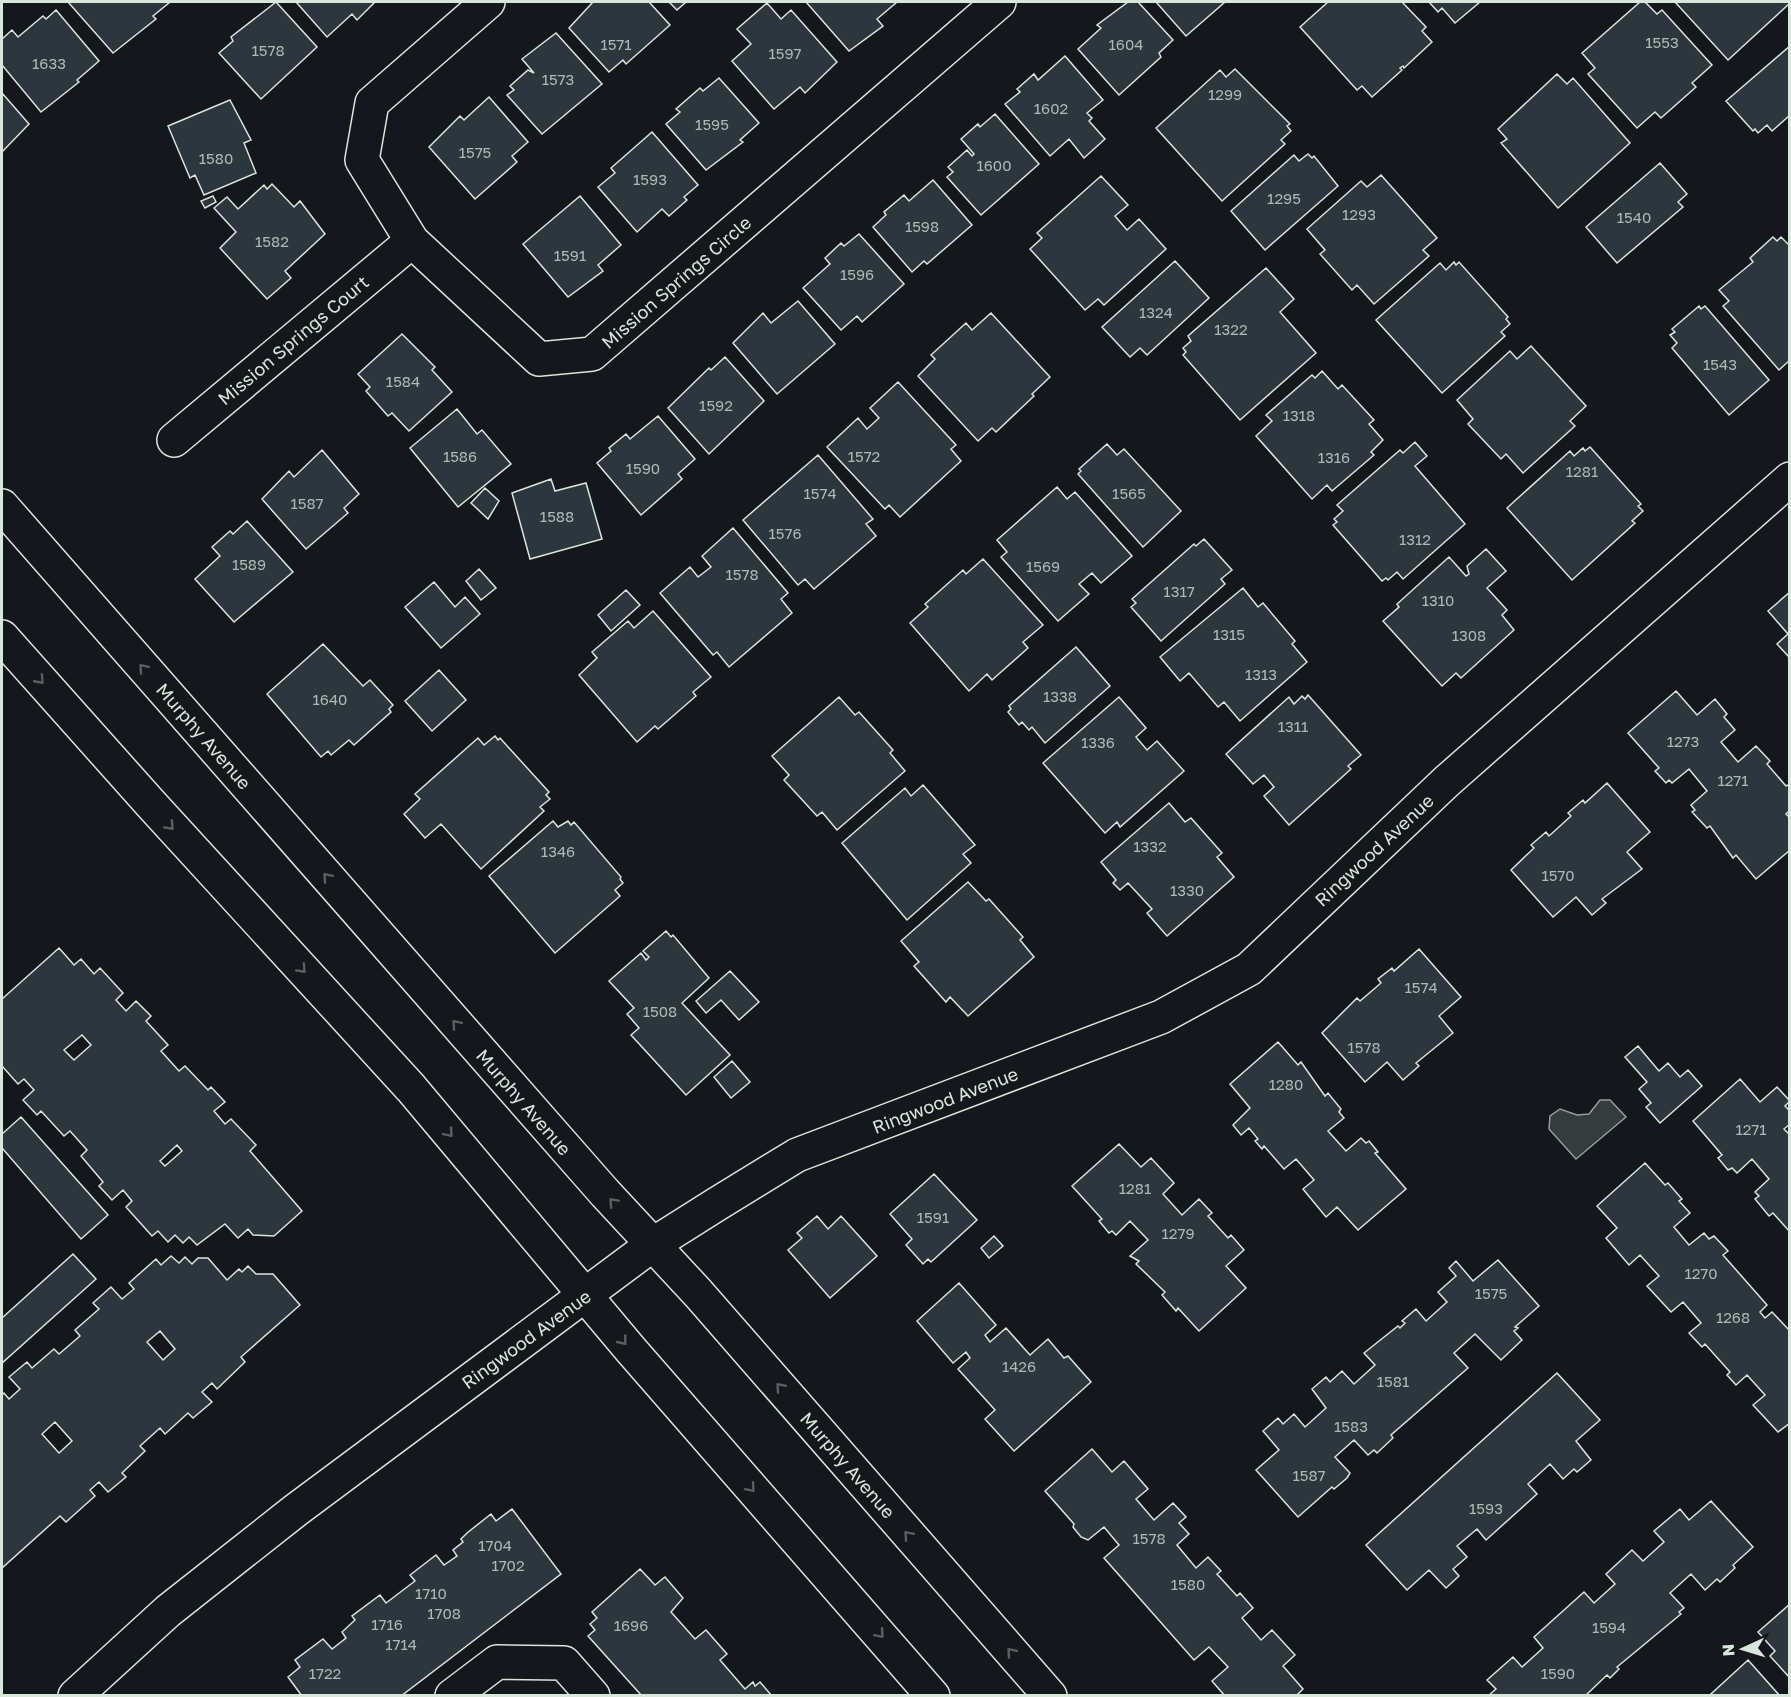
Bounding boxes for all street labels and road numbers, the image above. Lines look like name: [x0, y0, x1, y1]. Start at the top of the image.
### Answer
street label: Mission Springs Circle: [597, 211, 755, 353]
street label: Mission Springs Court: [213, 271, 373, 409]
street label: Murphy Avenue: [152, 678, 256, 794]
street label: Ringwood Avenue: [1310, 789, 1438, 911]
street label: Murphy Avenue: [472, 1044, 576, 1160]
street label: Ringwood Avenue: [869, 1062, 1021, 1138]
street label: Ringwood Avenue: [457, 1285, 595, 1393]
street label: Murphy Avenue: [796, 1407, 900, 1523]

